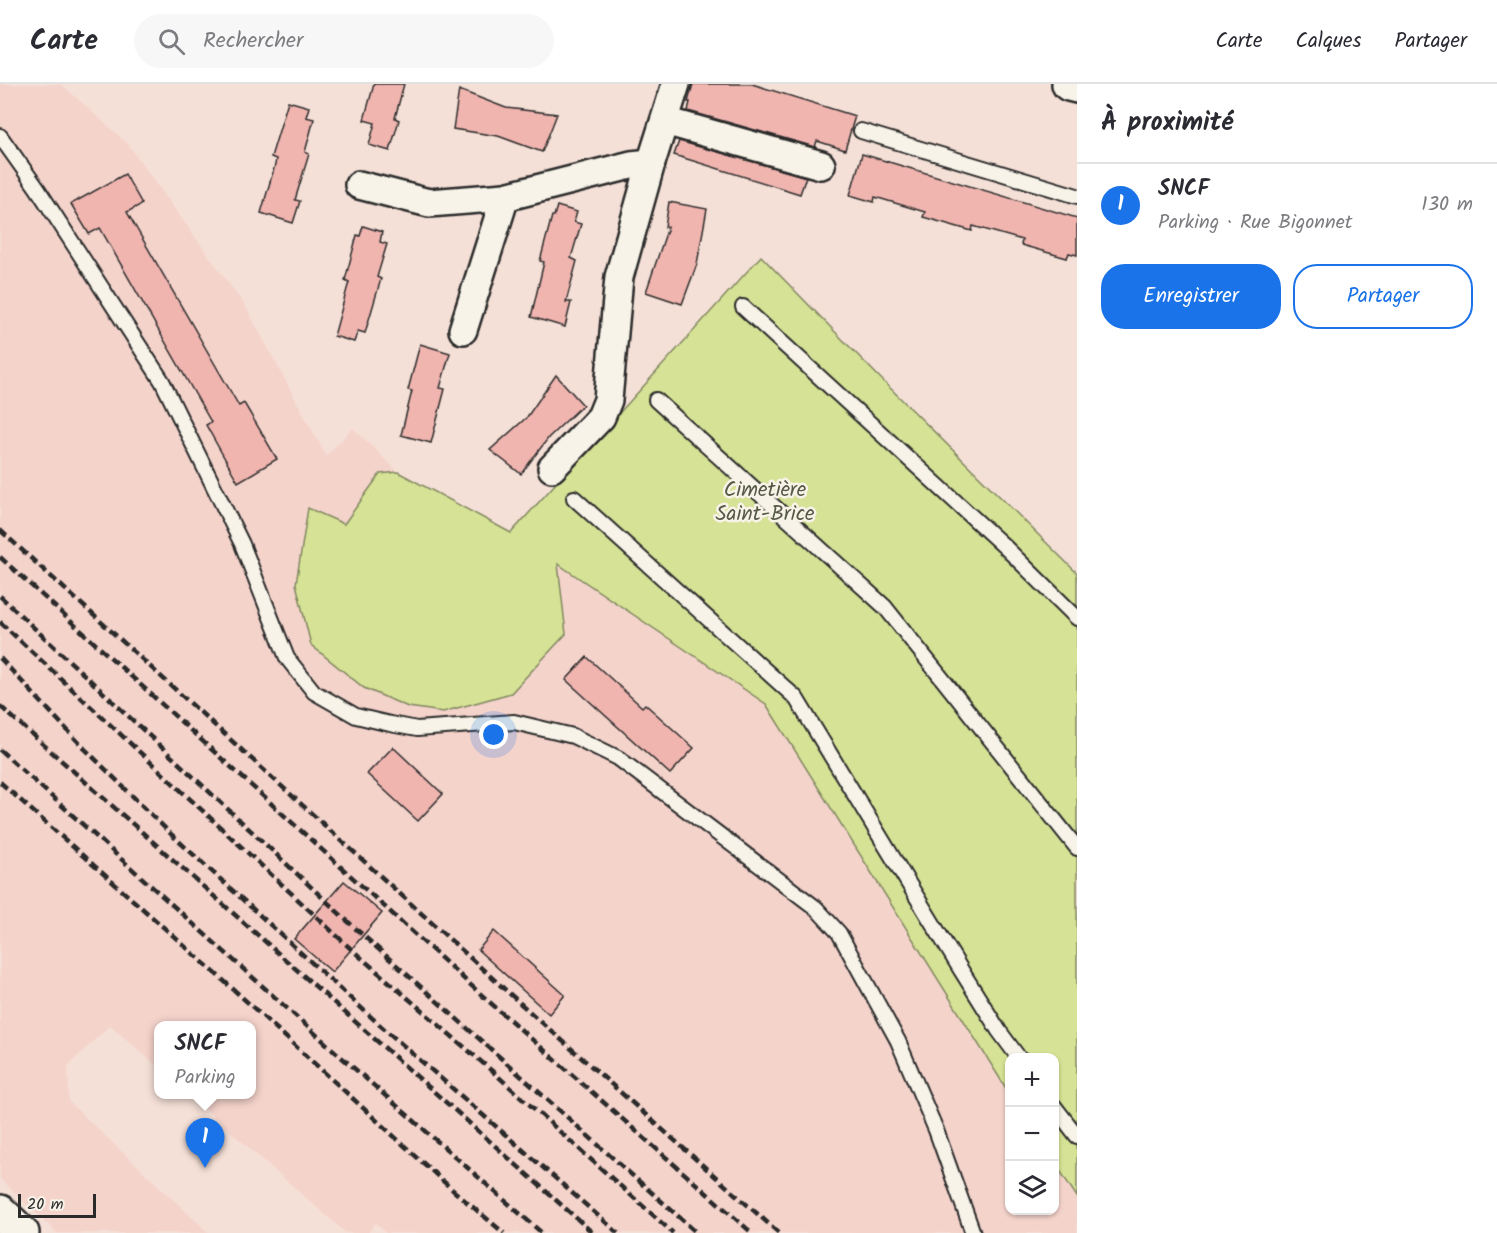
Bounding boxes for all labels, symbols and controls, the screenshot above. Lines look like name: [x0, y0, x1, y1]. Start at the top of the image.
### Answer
search box: [134, 14, 554, 68]
text: Carte: [30, 19, 98, 64]
text: Rechercher: [203, 24, 303, 59]
icon: search: [155, 25, 188, 58]
text: Carte: [1215, 25, 1262, 58]
text: Calques: [1295, 25, 1361, 58]
text: Partager: [1394, 25, 1467, 58]
text: À proximité: [1101, 102, 1233, 144]
text: SNCF: [1158, 172, 1210, 207]
text: 1: [1117, 189, 1124, 221]
text: 130 m: [1421, 189, 1473, 221]
text: Parking · Rue Bigonnet: [1158, 207, 1352, 239]
button: Enregistrer: [1101, 264, 1281, 329]
button: Partager: [1293, 264, 1473, 329]
park label: Cimetière Saint-Brice: [715, 474, 815, 531]
your location: [479, 720, 508, 749]
popup: [154, 1021, 256, 1099]
text: SNCF: [174, 1027, 226, 1062]
map controls: [1005, 1053, 1059, 1215]
button: +: [1005, 1053, 1059, 1107]
text: Parking: [174, 1062, 236, 1094]
button: −: [1005, 1107, 1059, 1161]
pin: 1: [186, 1118, 224, 1168]
button: layers: [1005, 1161, 1059, 1215]
scale bar: [18, 1191, 96, 1218]
text: 20 m: [27, 1192, 63, 1217]

